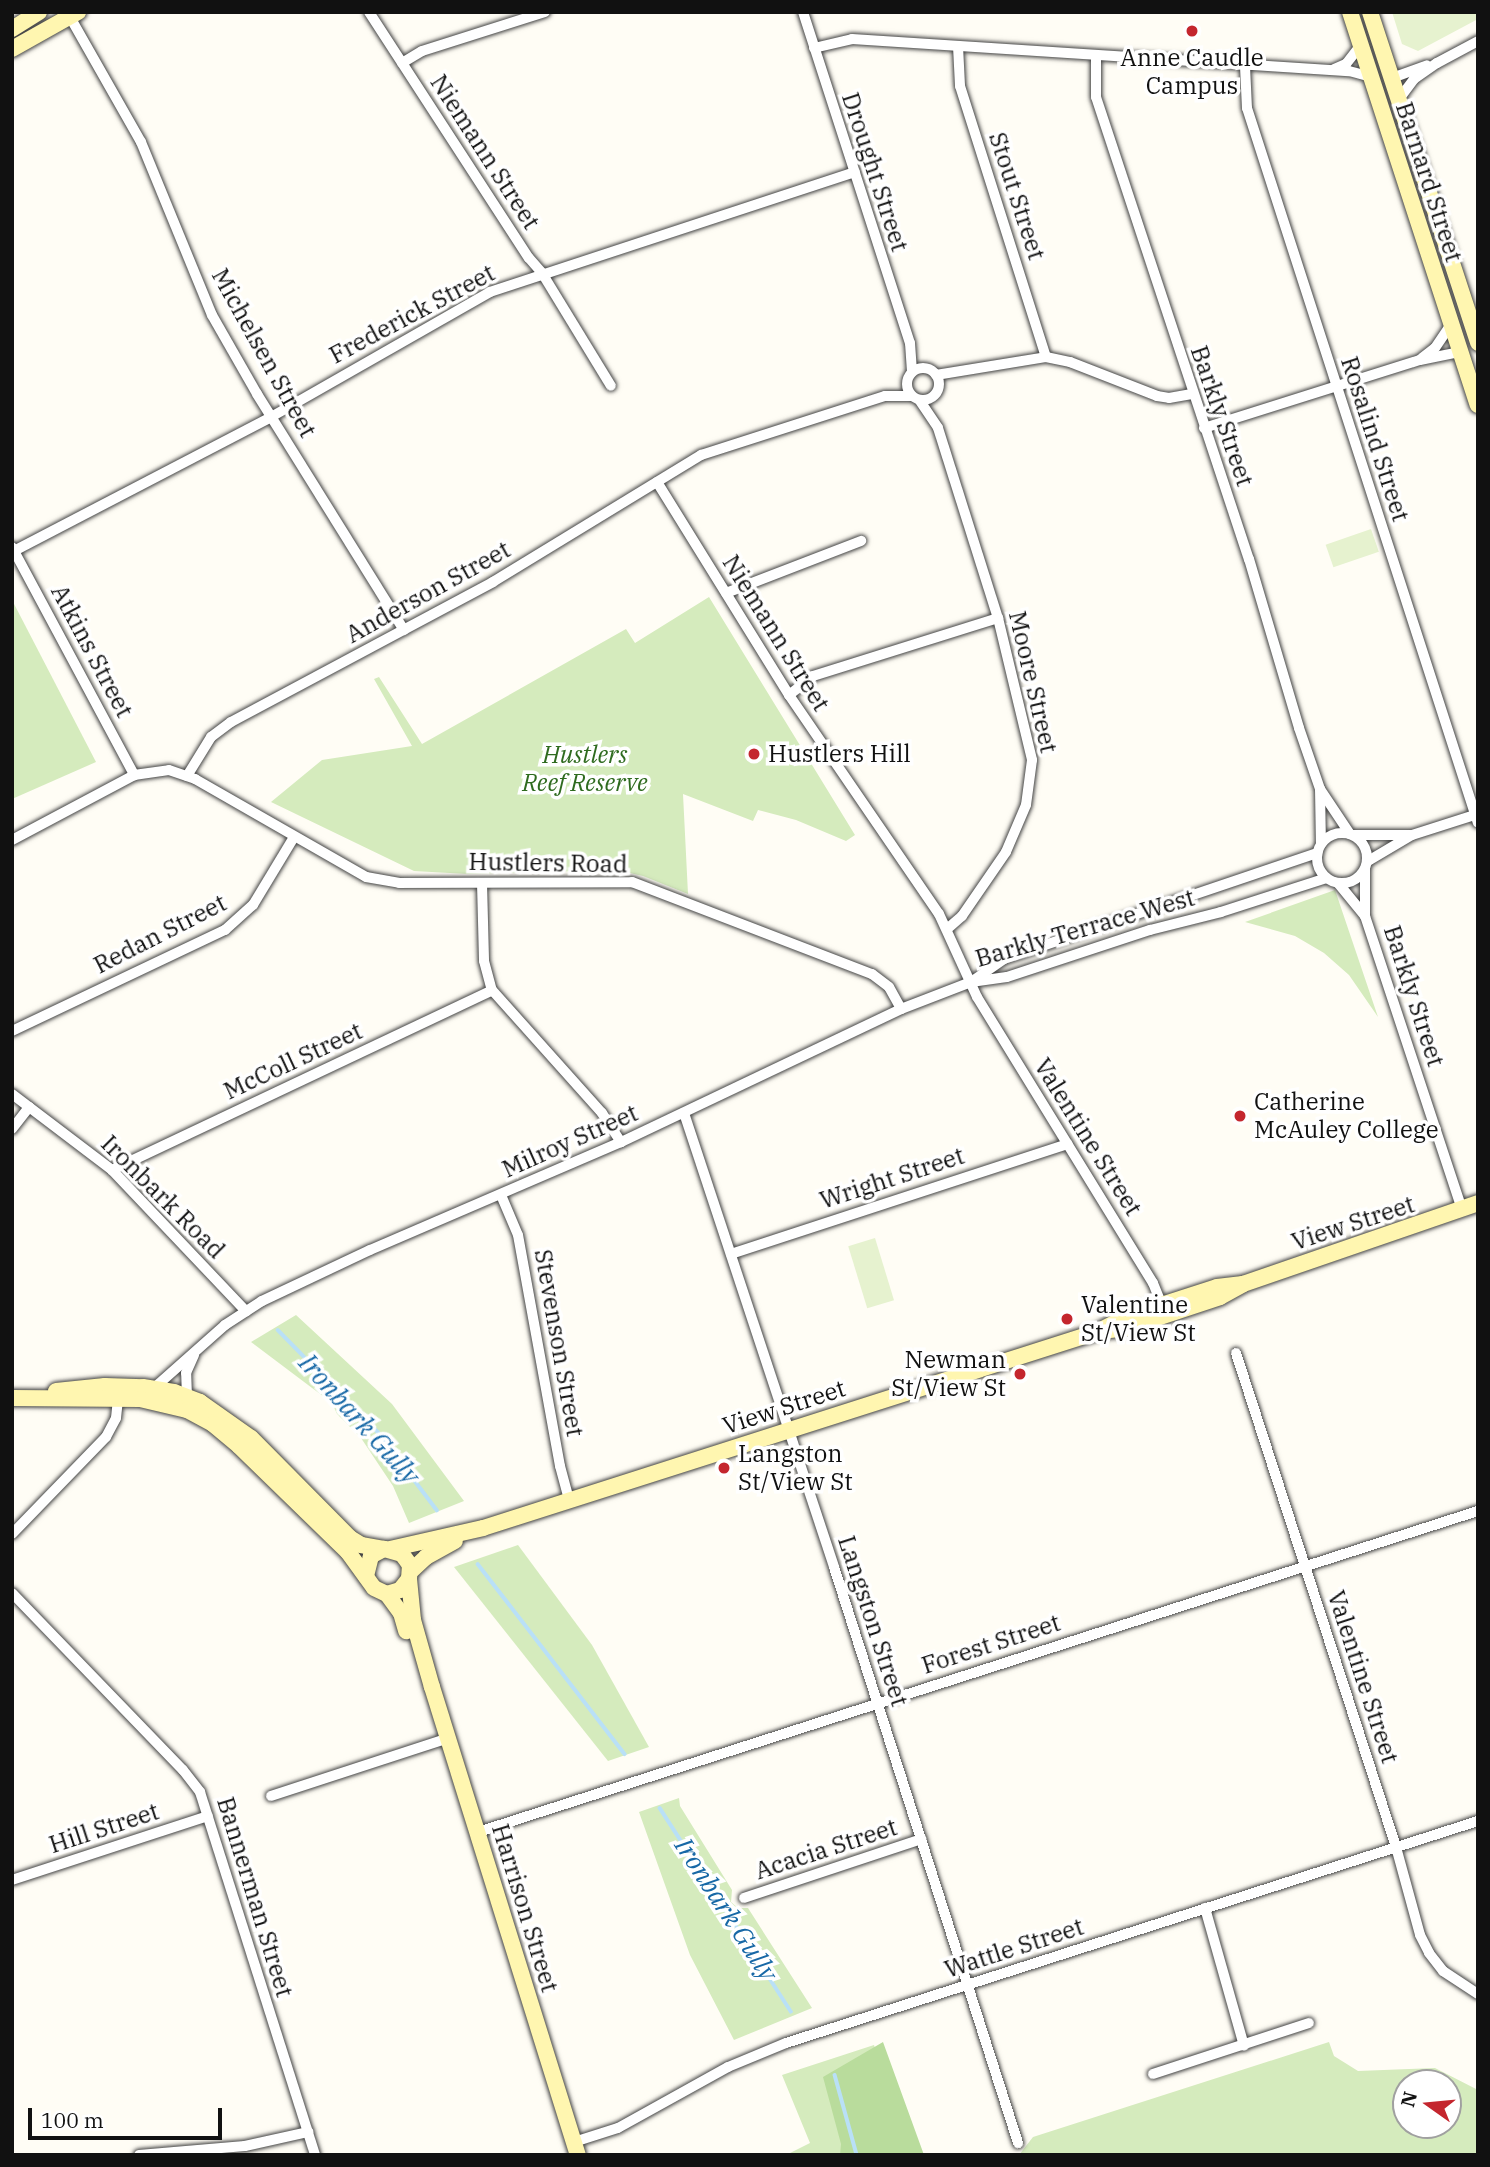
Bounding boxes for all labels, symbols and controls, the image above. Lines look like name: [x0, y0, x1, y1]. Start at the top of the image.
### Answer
marker: Anne Caudle Campus: [1182, 21, 1202, 41]
place label: Anne Caudle Campus: [1120, 44, 1264, 100]
street label: Niemann Street: [424, 69, 546, 235]
street label: Drought Street: [836, 89, 914, 255]
street label: Barnard Street: [1390, 98, 1468, 266]
street label: Stout Street: [983, 129, 1051, 263]
street label: Frederick Street: [324, 258, 500, 370]
street label: Michelsen Street: [206, 263, 322, 443]
street label: Barkly Street: [1184, 342, 1260, 490]
street label: Rosalind Street: [1335, 353, 1415, 525]
street label: Anderson Street: [341, 535, 515, 649]
street label: Niemann Street: [716, 550, 836, 716]
street label: Atkins Street: [45, 580, 139, 722]
street label: Moore Street: [1003, 608, 1063, 756]
place label: Hustlers Hill: [768, 740, 911, 768]
park label: Hustlers Reef Reserve: [522, 741, 648, 797]
marker: Hustlers Hill: [746, 746, 762, 762]
street label: Hustlers Road: [468, 847, 628, 879]
street label: Barkly Terrace West: [972, 883, 1198, 973]
street label: Redan Street: [89, 888, 231, 980]
street label: Barkly Street: [1378, 922, 1450, 1070]
street label: McColl Street: [219, 1016, 367, 1106]
street label: Valentine Street: [1028, 1053, 1148, 1221]
place label: Catherine McAuley College: [1254, 1088, 1439, 1144]
street label: Milroy Street: [498, 1098, 642, 1184]
marker: Catherine McAuley College: [1232, 1108, 1248, 1124]
street label: Ironbark Road: [95, 1129, 231, 1265]
street label: Wright Street: [816, 1141, 968, 1215]
street label: View Street: [1288, 1190, 1418, 1256]
street label: Stevenson Street: [528, 1247, 590, 1439]
place label: Valentine St/View St: [1081, 1291, 1196, 1347]
marker: Valentine St/View St: [1059, 1311, 1075, 1327]
place label: Newman St/View St: [891, 1346, 1006, 1402]
water label: Ironbark Gully: [293, 1348, 425, 1490]
marker: Newman St/View St: [1012, 1366, 1028, 1382]
street label: View Street: [719, 1374, 849, 1440]
place label: Langston St/View St: [738, 1440, 853, 1496]
marker: Langston St/View St: [716, 1460, 732, 1476]
street label: Langston Street: [832, 1532, 914, 1710]
street label: Valentine Street: [1321, 1587, 1405, 1767]
street label: Forest Street: [918, 1608, 1064, 1680]
street label: Bannerman Street: [211, 1794, 299, 2000]
street label: Hill Street: [45, 1797, 163, 1859]
street label: Acacia Street: [751, 1812, 901, 1886]
street label: Harrison Street: [486, 1820, 564, 1996]
water label: Ironbark Gully: [668, 1832, 784, 1986]
street label: Wattle Street: [941, 1912, 1087, 1984]
north arrow: [1392, 2069, 1462, 2139]
text: N: [1395, 2089, 1422, 2109]
scale bar: [32, 2094, 226, 2138]
text: 100 m: [41, 2106, 104, 2134]

